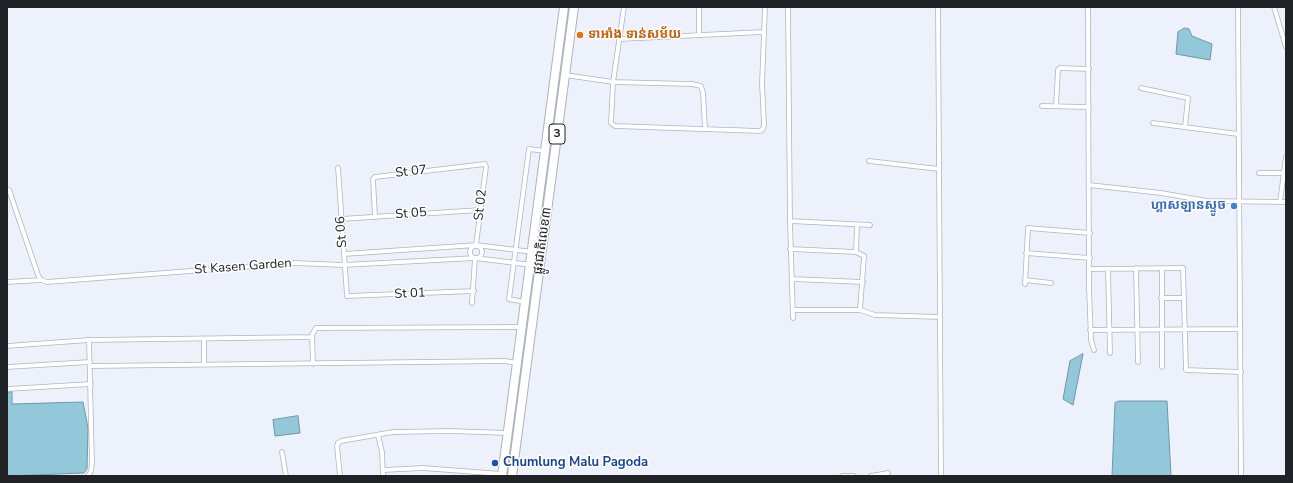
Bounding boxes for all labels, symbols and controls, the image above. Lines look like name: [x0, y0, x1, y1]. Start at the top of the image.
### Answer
place label: ទាអាំង ទាន់សម័យ: [588, 27, 681, 43]
marker: ទាអាំង ទាន់សម័យ: [575, 30, 585, 40]
road number: 3: [549, 124, 565, 144]
street label: St 07: [395, 163, 427, 181]
street label: St 02: [471, 188, 491, 222]
place label: ហ្គាសឡានស្ទូច: [1151, 198, 1226, 214]
marker: ហ្គាសឡានស្ទូច: [1229, 201, 1239, 211]
street label: St 05: [395, 205, 427, 223]
street label: ផ្លូវជាតិលេខ៣: [531, 206, 555, 276]
street label: St 06: [333, 216, 351, 248]
street label: St Kasen Garden: [194, 256, 292, 278]
street label: St 01: [394, 285, 426, 303]
place label: Chumlung Malu Pagoda: [503, 455, 648, 471]
marker: Chumlung Malu Pagoda: [490, 458, 500, 468]

